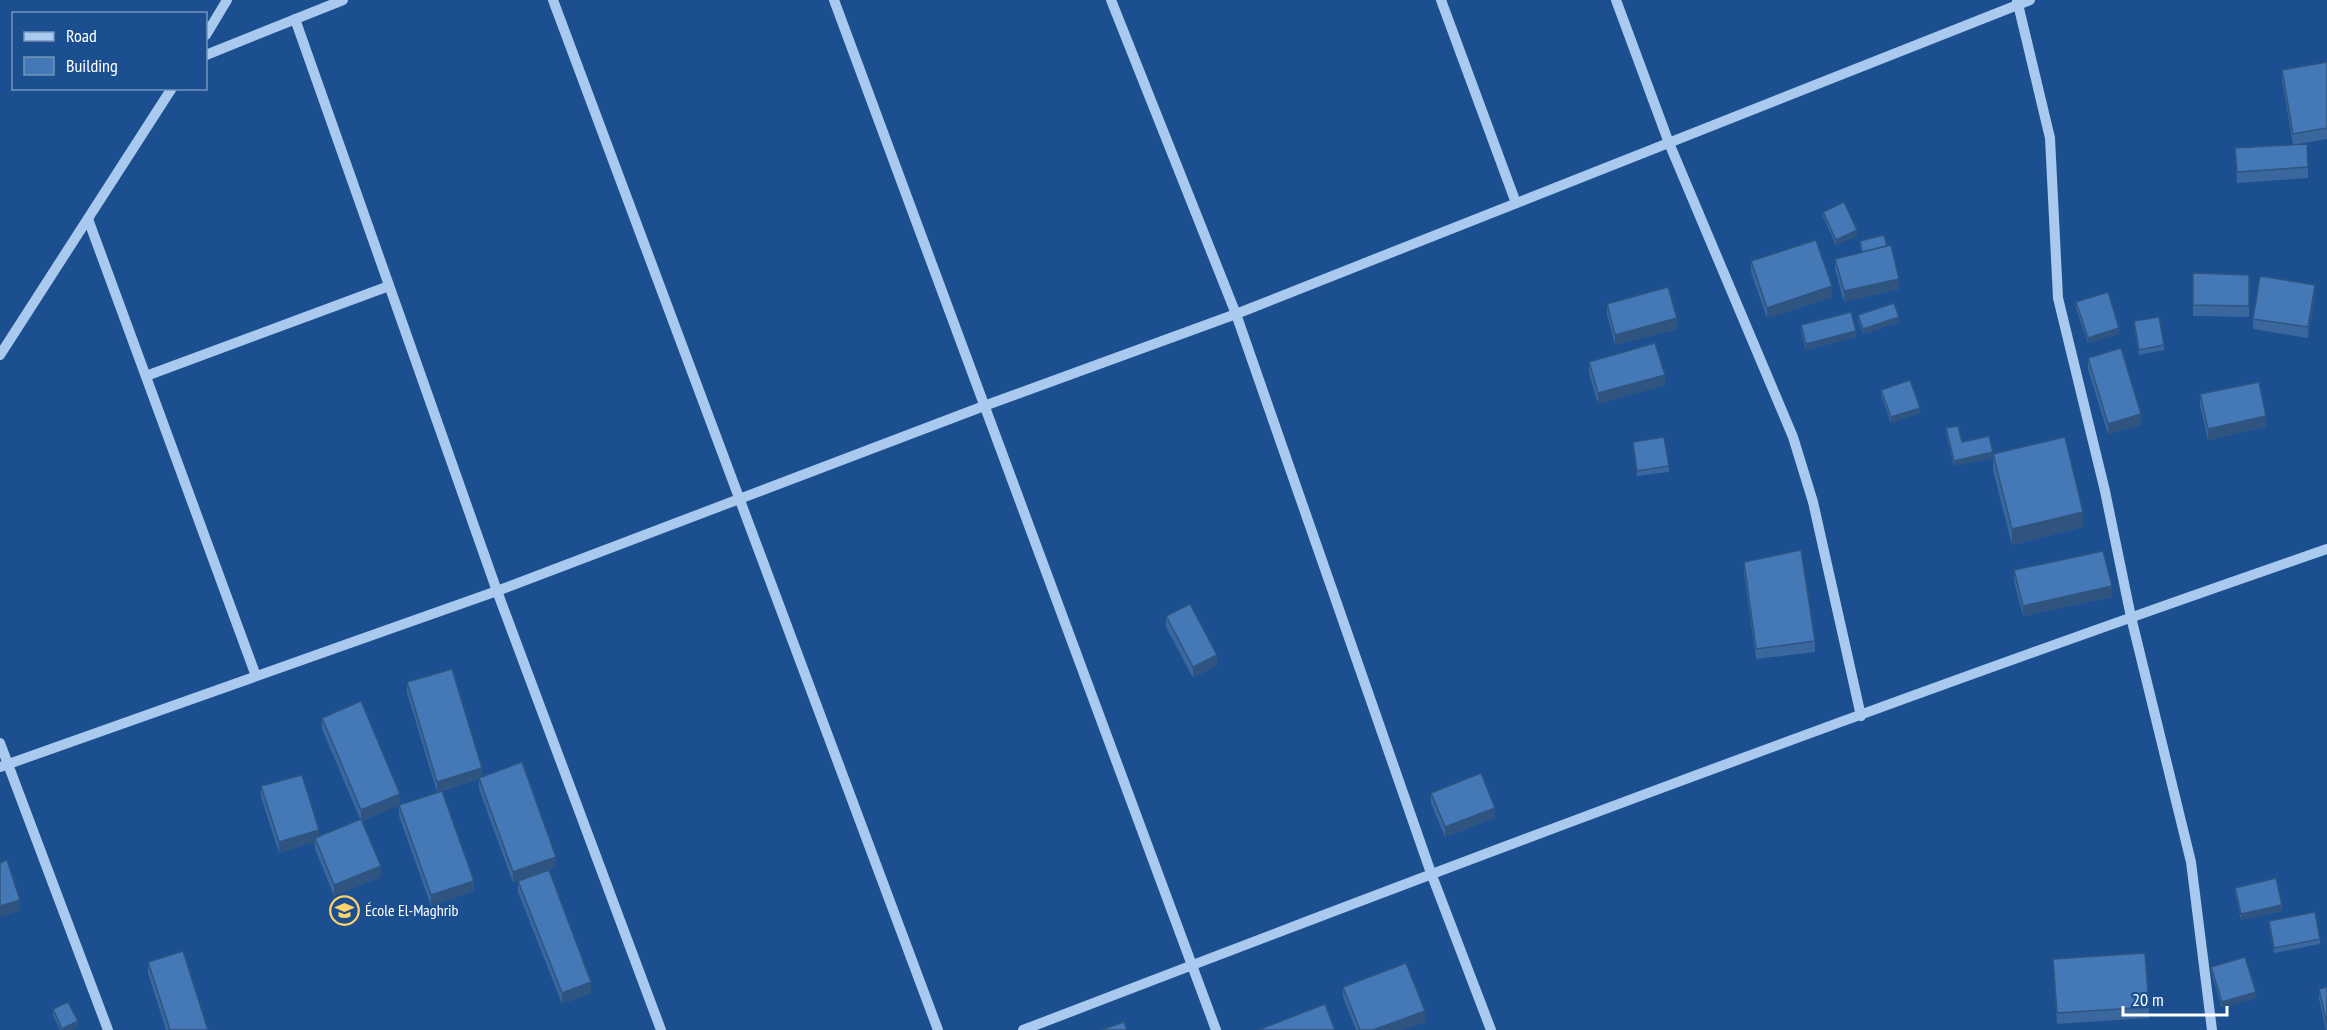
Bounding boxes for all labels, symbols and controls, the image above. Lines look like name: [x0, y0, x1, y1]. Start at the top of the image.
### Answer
legend: [12, 12, 207, 90]
text: Road: [66, 24, 97, 47]
text: Building: [66, 54, 118, 77]
school or university icon: École El-Maghrib: [328, 894, 360, 926]
place label: École El-Maghrib: [365, 900, 459, 920]
scale bar: [2123, 979, 2226, 1017]
text: 20 m: [2132, 988, 2164, 1011]

